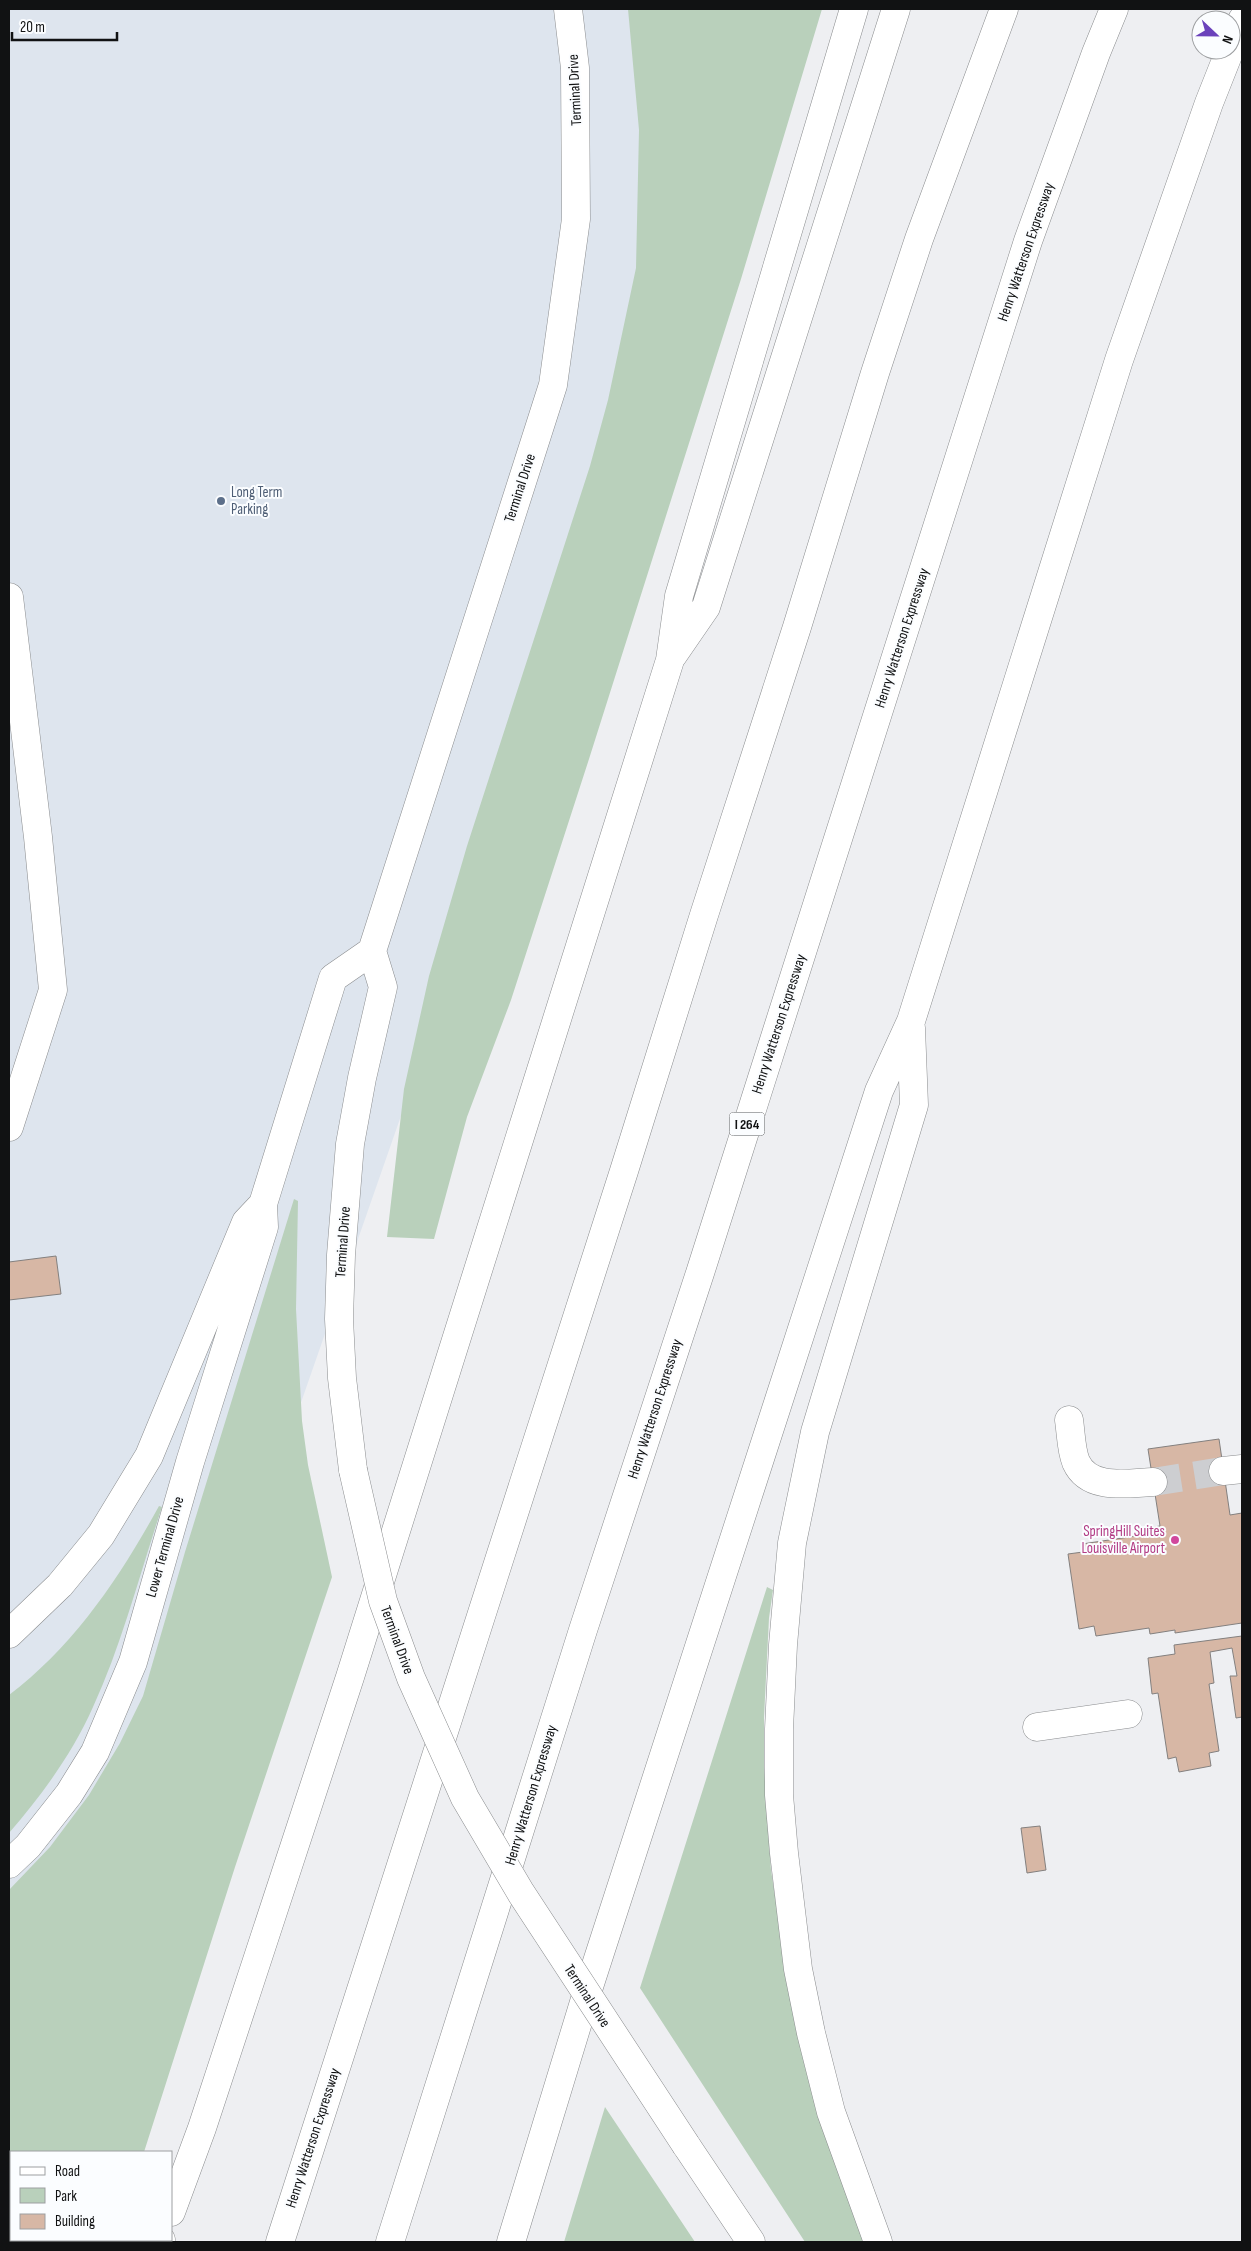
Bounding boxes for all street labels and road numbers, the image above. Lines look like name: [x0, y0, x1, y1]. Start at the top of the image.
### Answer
street label: Terminal Drive: [564, 54, 586, 126]
street label: Henry Watterson Expressway: [993, 180, 1059, 324]
street label: Terminal Drive: [500, 451, 540, 525]
street label: Henry Watterson Expressway: [870, 566, 934, 710]
street label: Henry Watterson Expressway: [747, 952, 811, 1096]
road number: I 264: [730, 1112, 764, 1136]
street label: Terminal Drive: [331, 1206, 355, 1278]
street label: Henry Watterson Expressway: [623, 1337, 687, 1481]
street label: Lower Terminal Drive: [142, 1494, 188, 1600]
street label: Terminal Drive: [376, 1603, 418, 1677]
street label: Henry Watterson Expressway: [501, 1722, 561, 1867]
street label: Terminal Drive: [560, 1961, 614, 2031]
street label: Henry Watterson Expressway: [281, 2066, 345, 2210]

